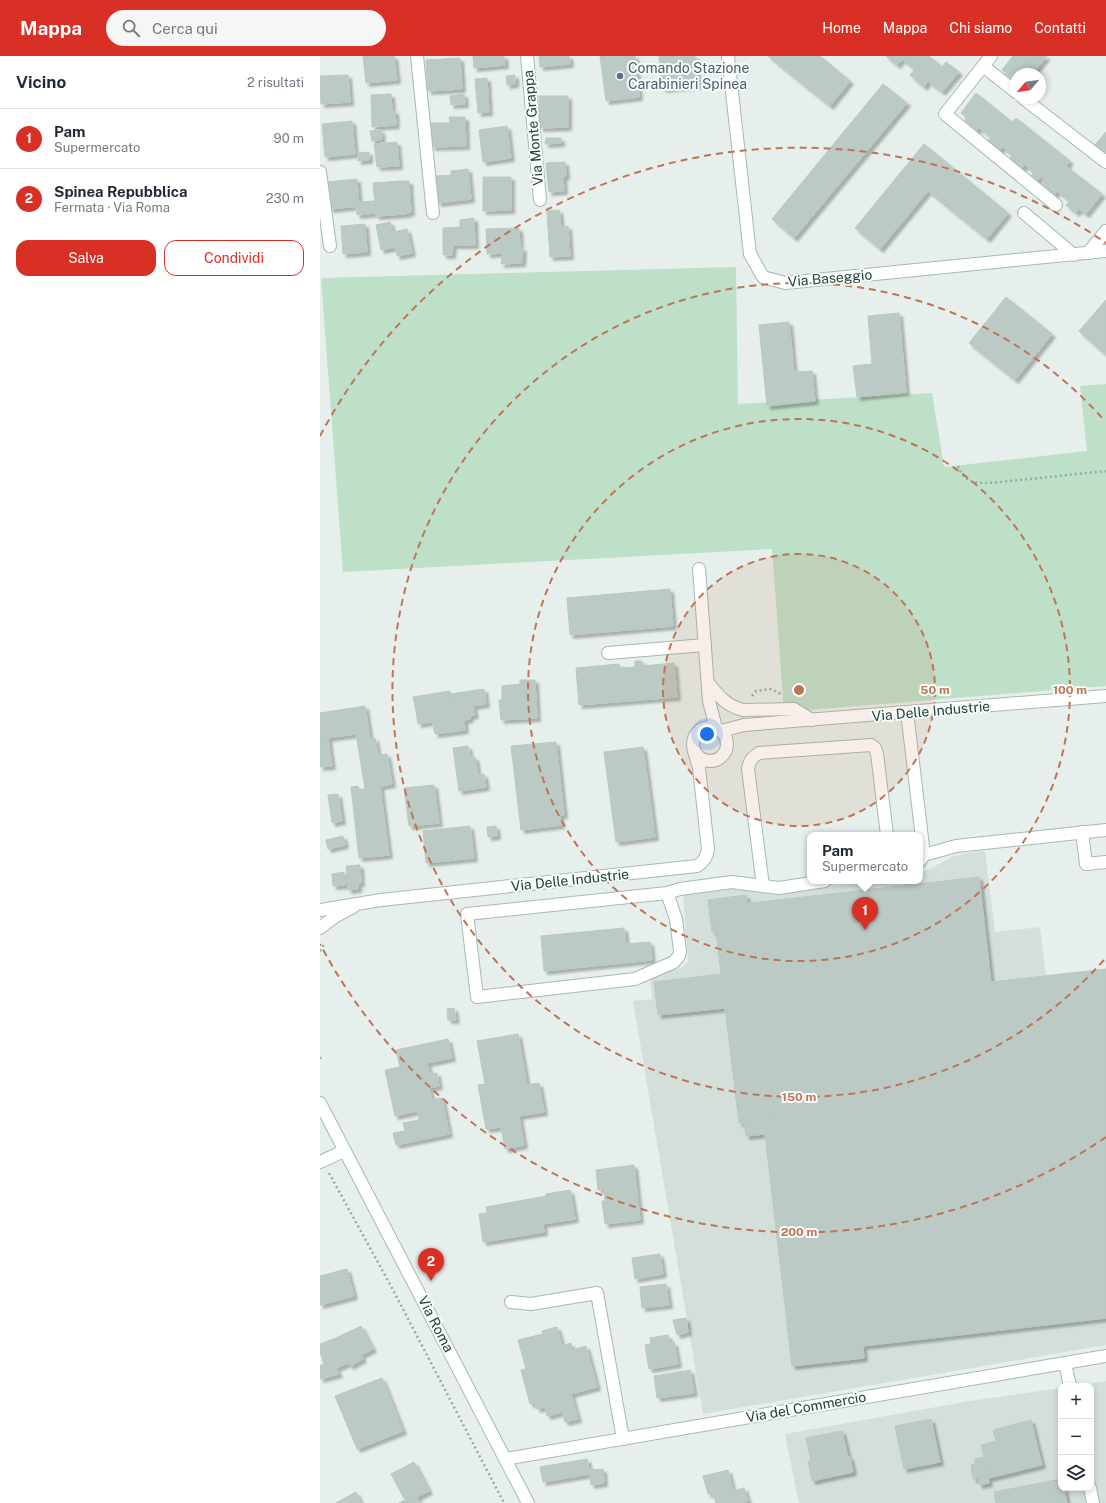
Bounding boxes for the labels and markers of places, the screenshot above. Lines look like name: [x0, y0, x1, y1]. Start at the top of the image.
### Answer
place label: Comando Stazione Carabinieri Spinea: [628, 60, 749, 92]
marker: Comando Stazione Carabinieri Spinea: [615, 71, 625, 81]
centre of rings: [792, 683, 806, 697]
pin: 1: [852, 897, 878, 930]
pin: 2: [418, 1248, 444, 1281]

